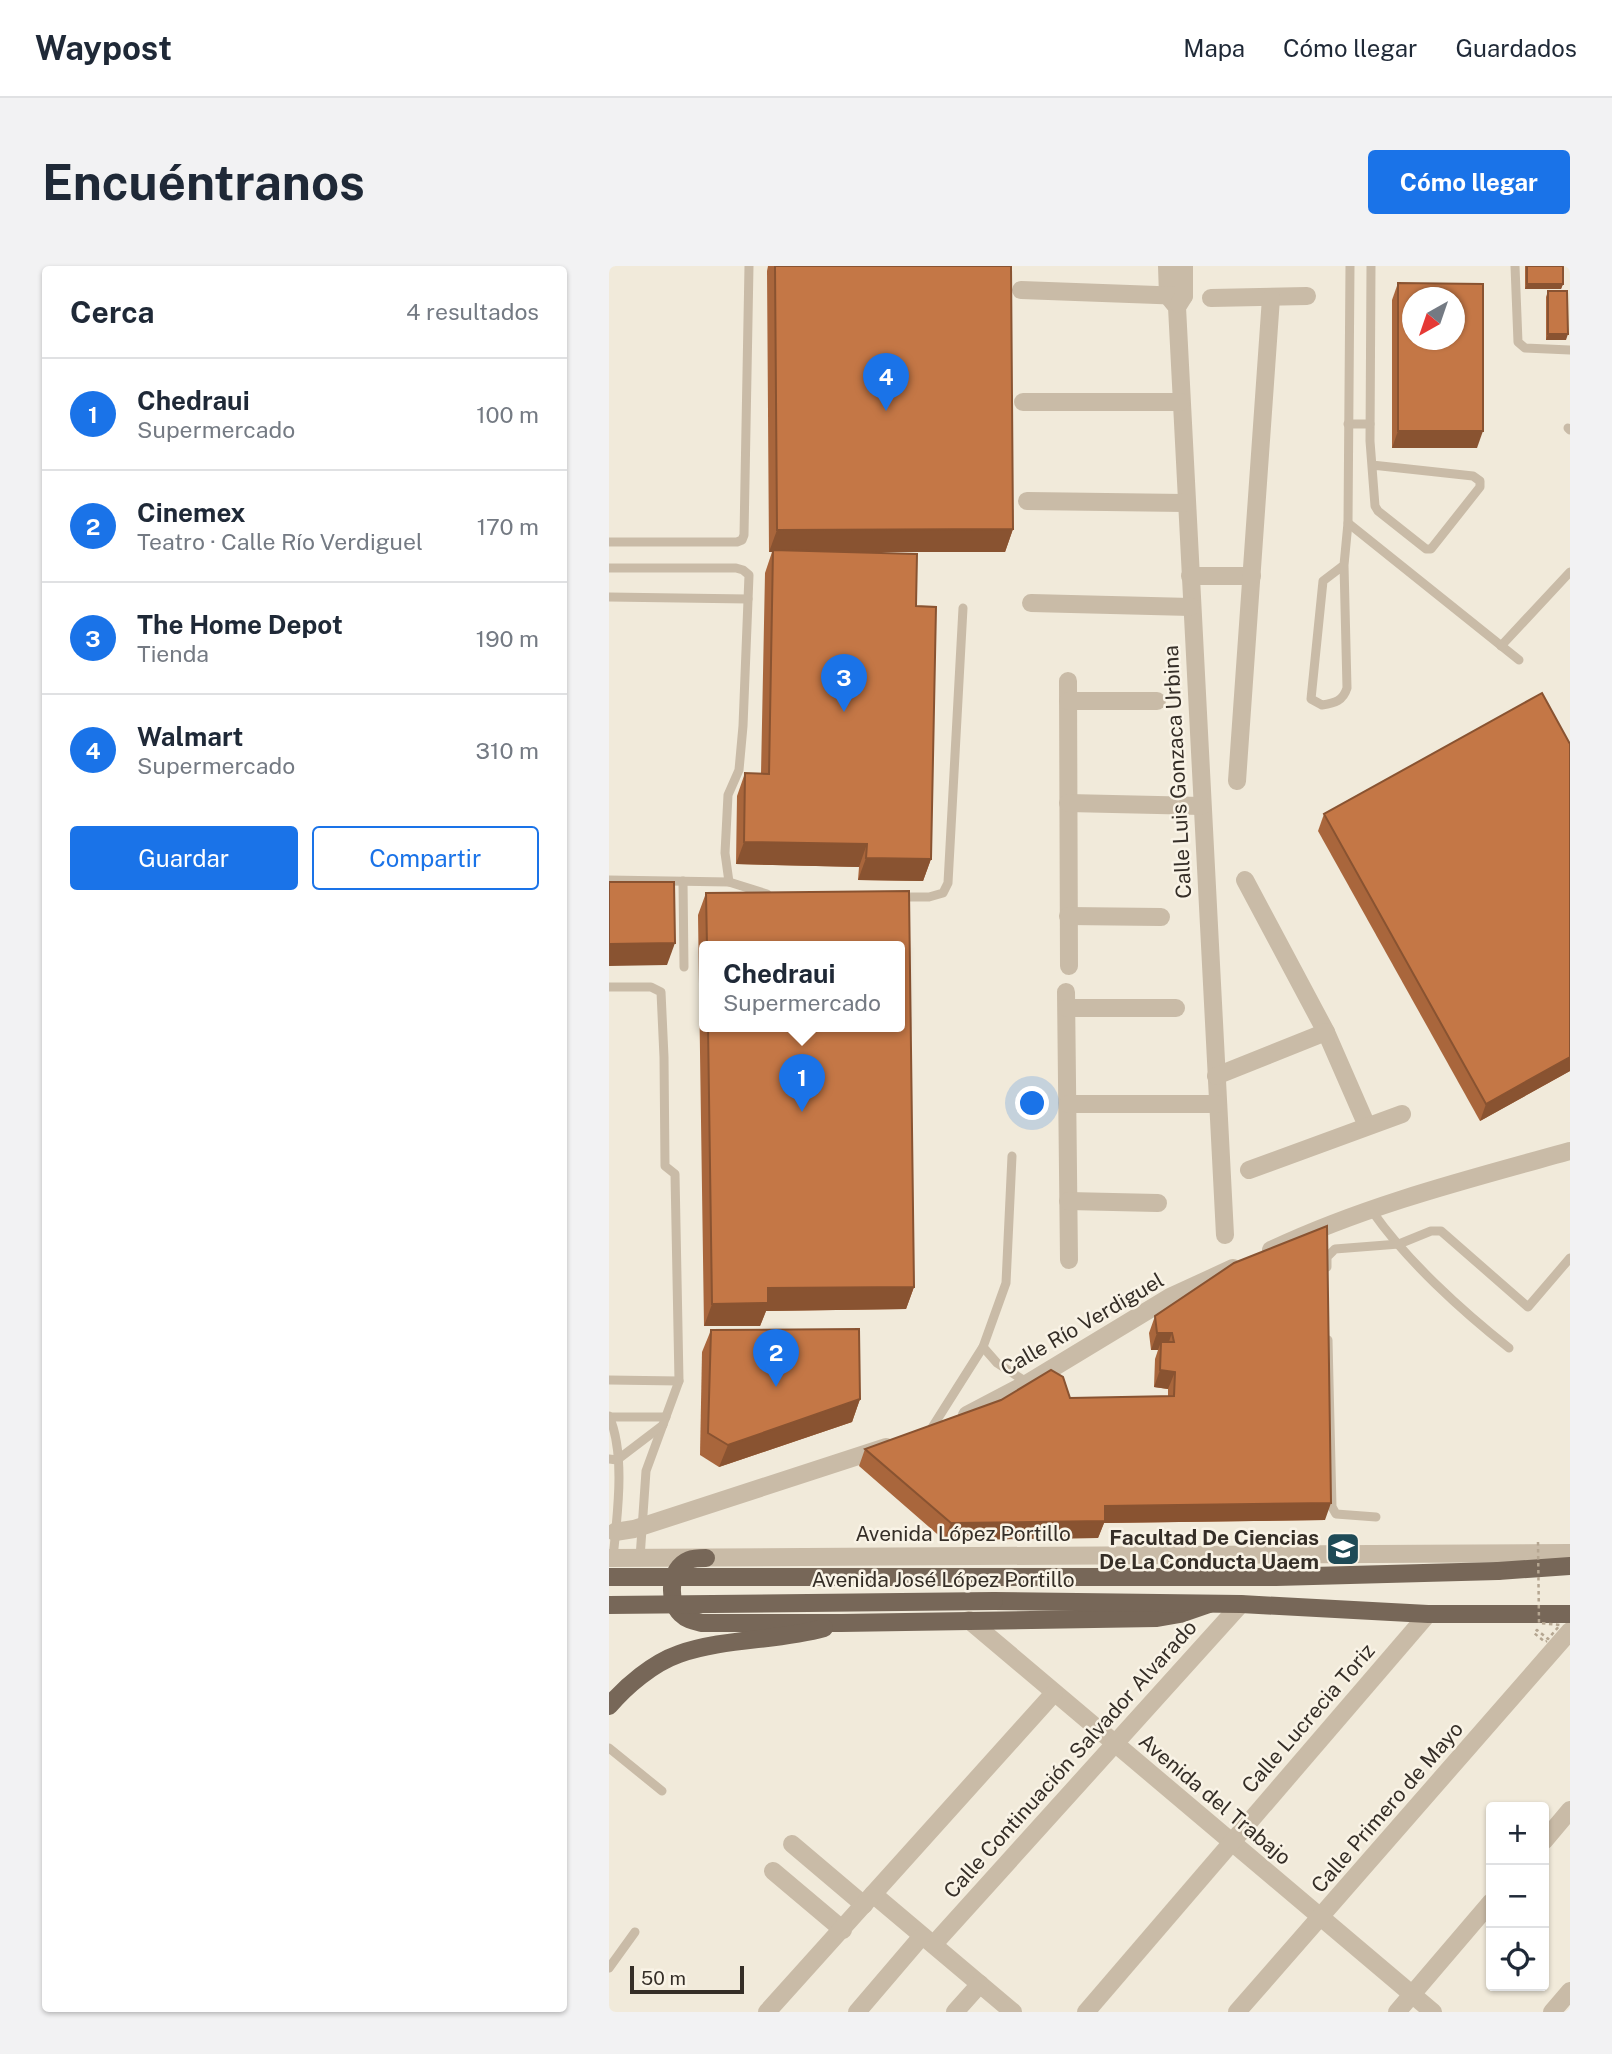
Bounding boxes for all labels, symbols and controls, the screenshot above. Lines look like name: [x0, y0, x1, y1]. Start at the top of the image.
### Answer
text: Waypost: [35, 29, 172, 67]
text: Mapa: [1183, 34, 1245, 62]
text: Cómo llegar: [1283, 34, 1417, 62]
text: Guardados: [1455, 34, 1577, 62]
button: Cómo llegar: [1368, 150, 1570, 214]
text: Encuéntranos: [42, 153, 365, 211]
north arrow: [1402, 287, 1465, 350]
text: Cerca: [70, 294, 155, 330]
text: 4 resultados: [406, 298, 539, 325]
pin: 4: [863, 353, 909, 411]
text: Chedraui: [137, 385, 250, 416]
text: 1: [88, 401, 98, 428]
text: 100 m: [476, 401, 539, 428]
text: Supermercado: [137, 416, 295, 443]
text: Cinemex: [137, 497, 246, 528]
text: 2: [86, 513, 100, 540]
text: 170 m: [477, 513, 539, 540]
text: Teatro · Calle Río Verdiguel: [137, 528, 423, 555]
text: The Home Depot: [137, 609, 343, 640]
text: 3: [85, 625, 101, 652]
text: 190 m: [476, 625, 539, 652]
text: Tienda: [137, 640, 209, 667]
street label: Calle Luis Gonzaca Urbina: [1158, 645, 1196, 899]
pin: 3: [821, 654, 867, 712]
text: Walmart: [137, 721, 243, 752]
text: 4: [85, 737, 101, 764]
text: 310 m: [476, 737, 539, 764]
text: Supermercado: [137, 752, 295, 779]
button: Guardar: [70, 826, 298, 890]
button: Compartir: [312, 826, 539, 890]
popup: [699, 941, 905, 1032]
text: Chedraui: [723, 958, 836, 989]
text: Supermercado: [723, 989, 881, 1016]
pin: 1: [779, 1054, 825, 1112]
your location: [1015, 1086, 1049, 1120]
street label: Calle Río Verdiguel: [996, 1267, 1168, 1381]
pin: 2: [753, 1329, 799, 1387]
street label: Avenida López Portillo: [855, 1521, 1071, 1546]
place label: Facultad De Ciencias De La Conducta Uaem: [1099, 1525, 1319, 1574]
school or university icon: Facultad De Ciencias De La Conducta Uaem: [1324, 1530, 1362, 1568]
street label: Avenida José López Portillo: [811, 1567, 1075, 1592]
street label: Calle Continuación Salvador Alvarado: [938, 1615, 1202, 1903]
street label: Calle Lucrecia Toriz: [1236, 1638, 1380, 1798]
street label: Calle Primero de Mayo: [1306, 1716, 1468, 1898]
street label: Avenida del Trabajo: [1134, 1728, 1296, 1870]
map controls: [1486, 1802, 1549, 1991]
button: +: [1486, 1802, 1549, 1865]
button: −: [1486, 1865, 1549, 1928]
button: locate: [1486, 1928, 1549, 1991]
scale bar: [630, 1963, 744, 1995]
text: 50 m: [641, 1967, 686, 1989]

